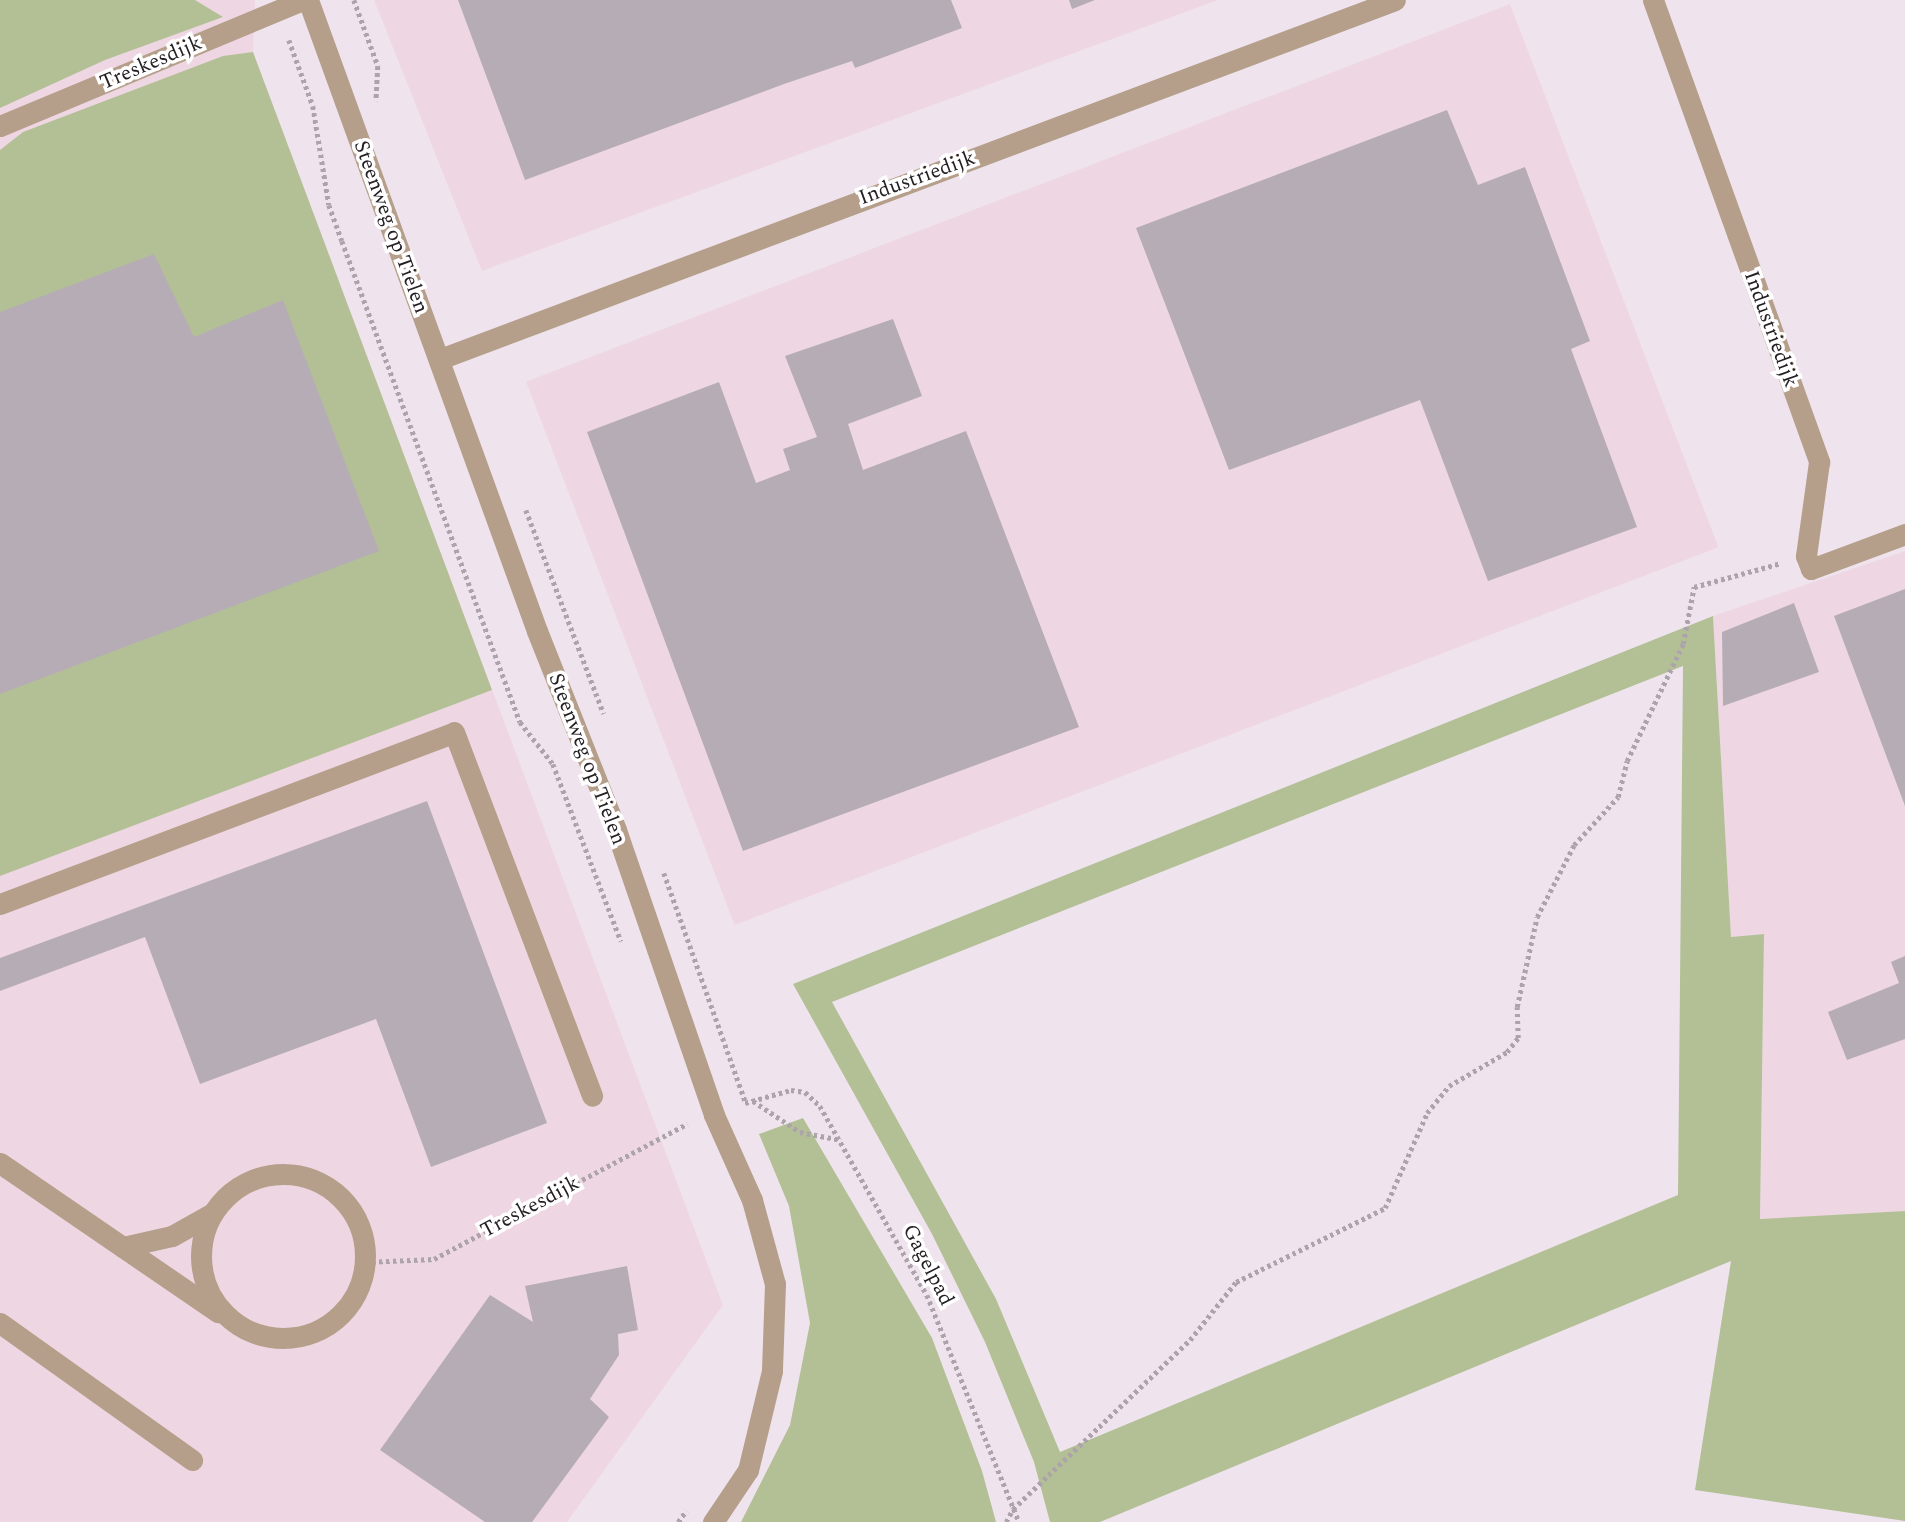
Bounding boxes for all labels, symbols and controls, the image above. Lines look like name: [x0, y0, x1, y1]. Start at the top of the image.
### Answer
street label: Treskesdijk: [96, 30, 206, 96]
street label: Steenweg op Tielen: [348, 137, 434, 317]
street label: Industriedijk: [855, 145, 979, 211]
street label: Industriedijk: [1738, 267, 1804, 391]
street label: Steenweg op Tielen: [543, 670, 631, 848]
street label: Treskesdijk: [476, 1170, 584, 1244]
street label: Gagelpad: [897, 1220, 959, 1310]

